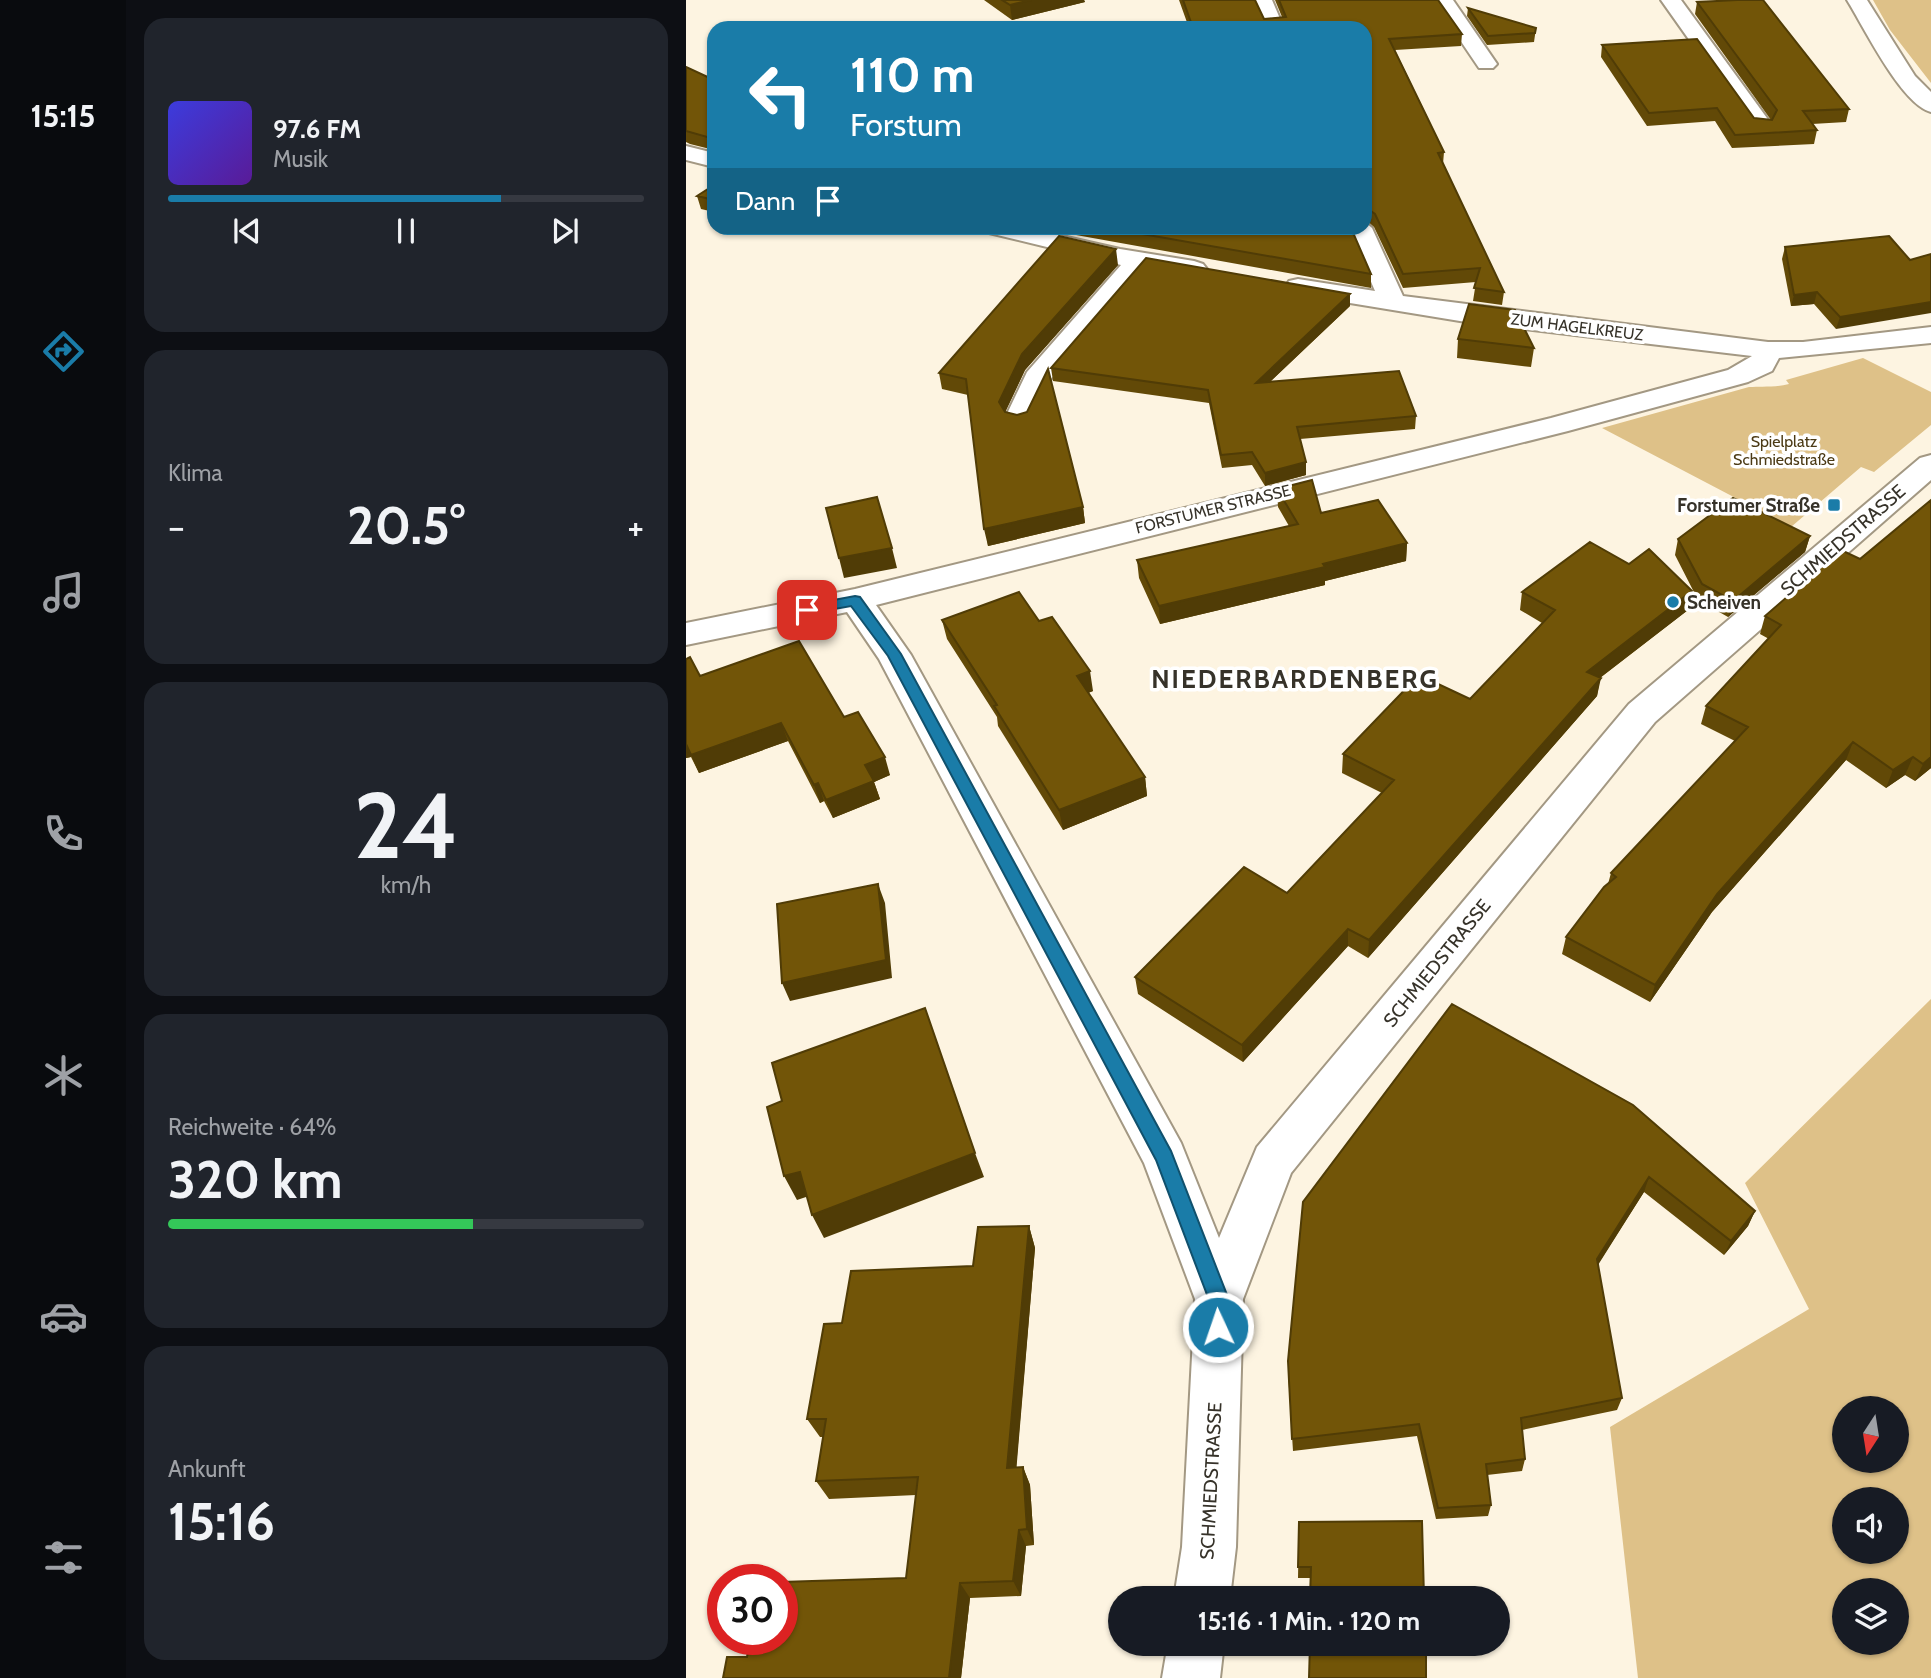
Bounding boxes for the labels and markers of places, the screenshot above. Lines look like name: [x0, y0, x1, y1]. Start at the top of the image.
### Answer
place label: Forstumer Straße: [1677, 494, 1820, 517]
marker: Forstumer Straße: [1826, 497, 1842, 513]
pin: [777, 580, 837, 640]
place label: Scheiven: [1687, 591, 1761, 614]
marker: Scheiven: [1665, 594, 1681, 610]

